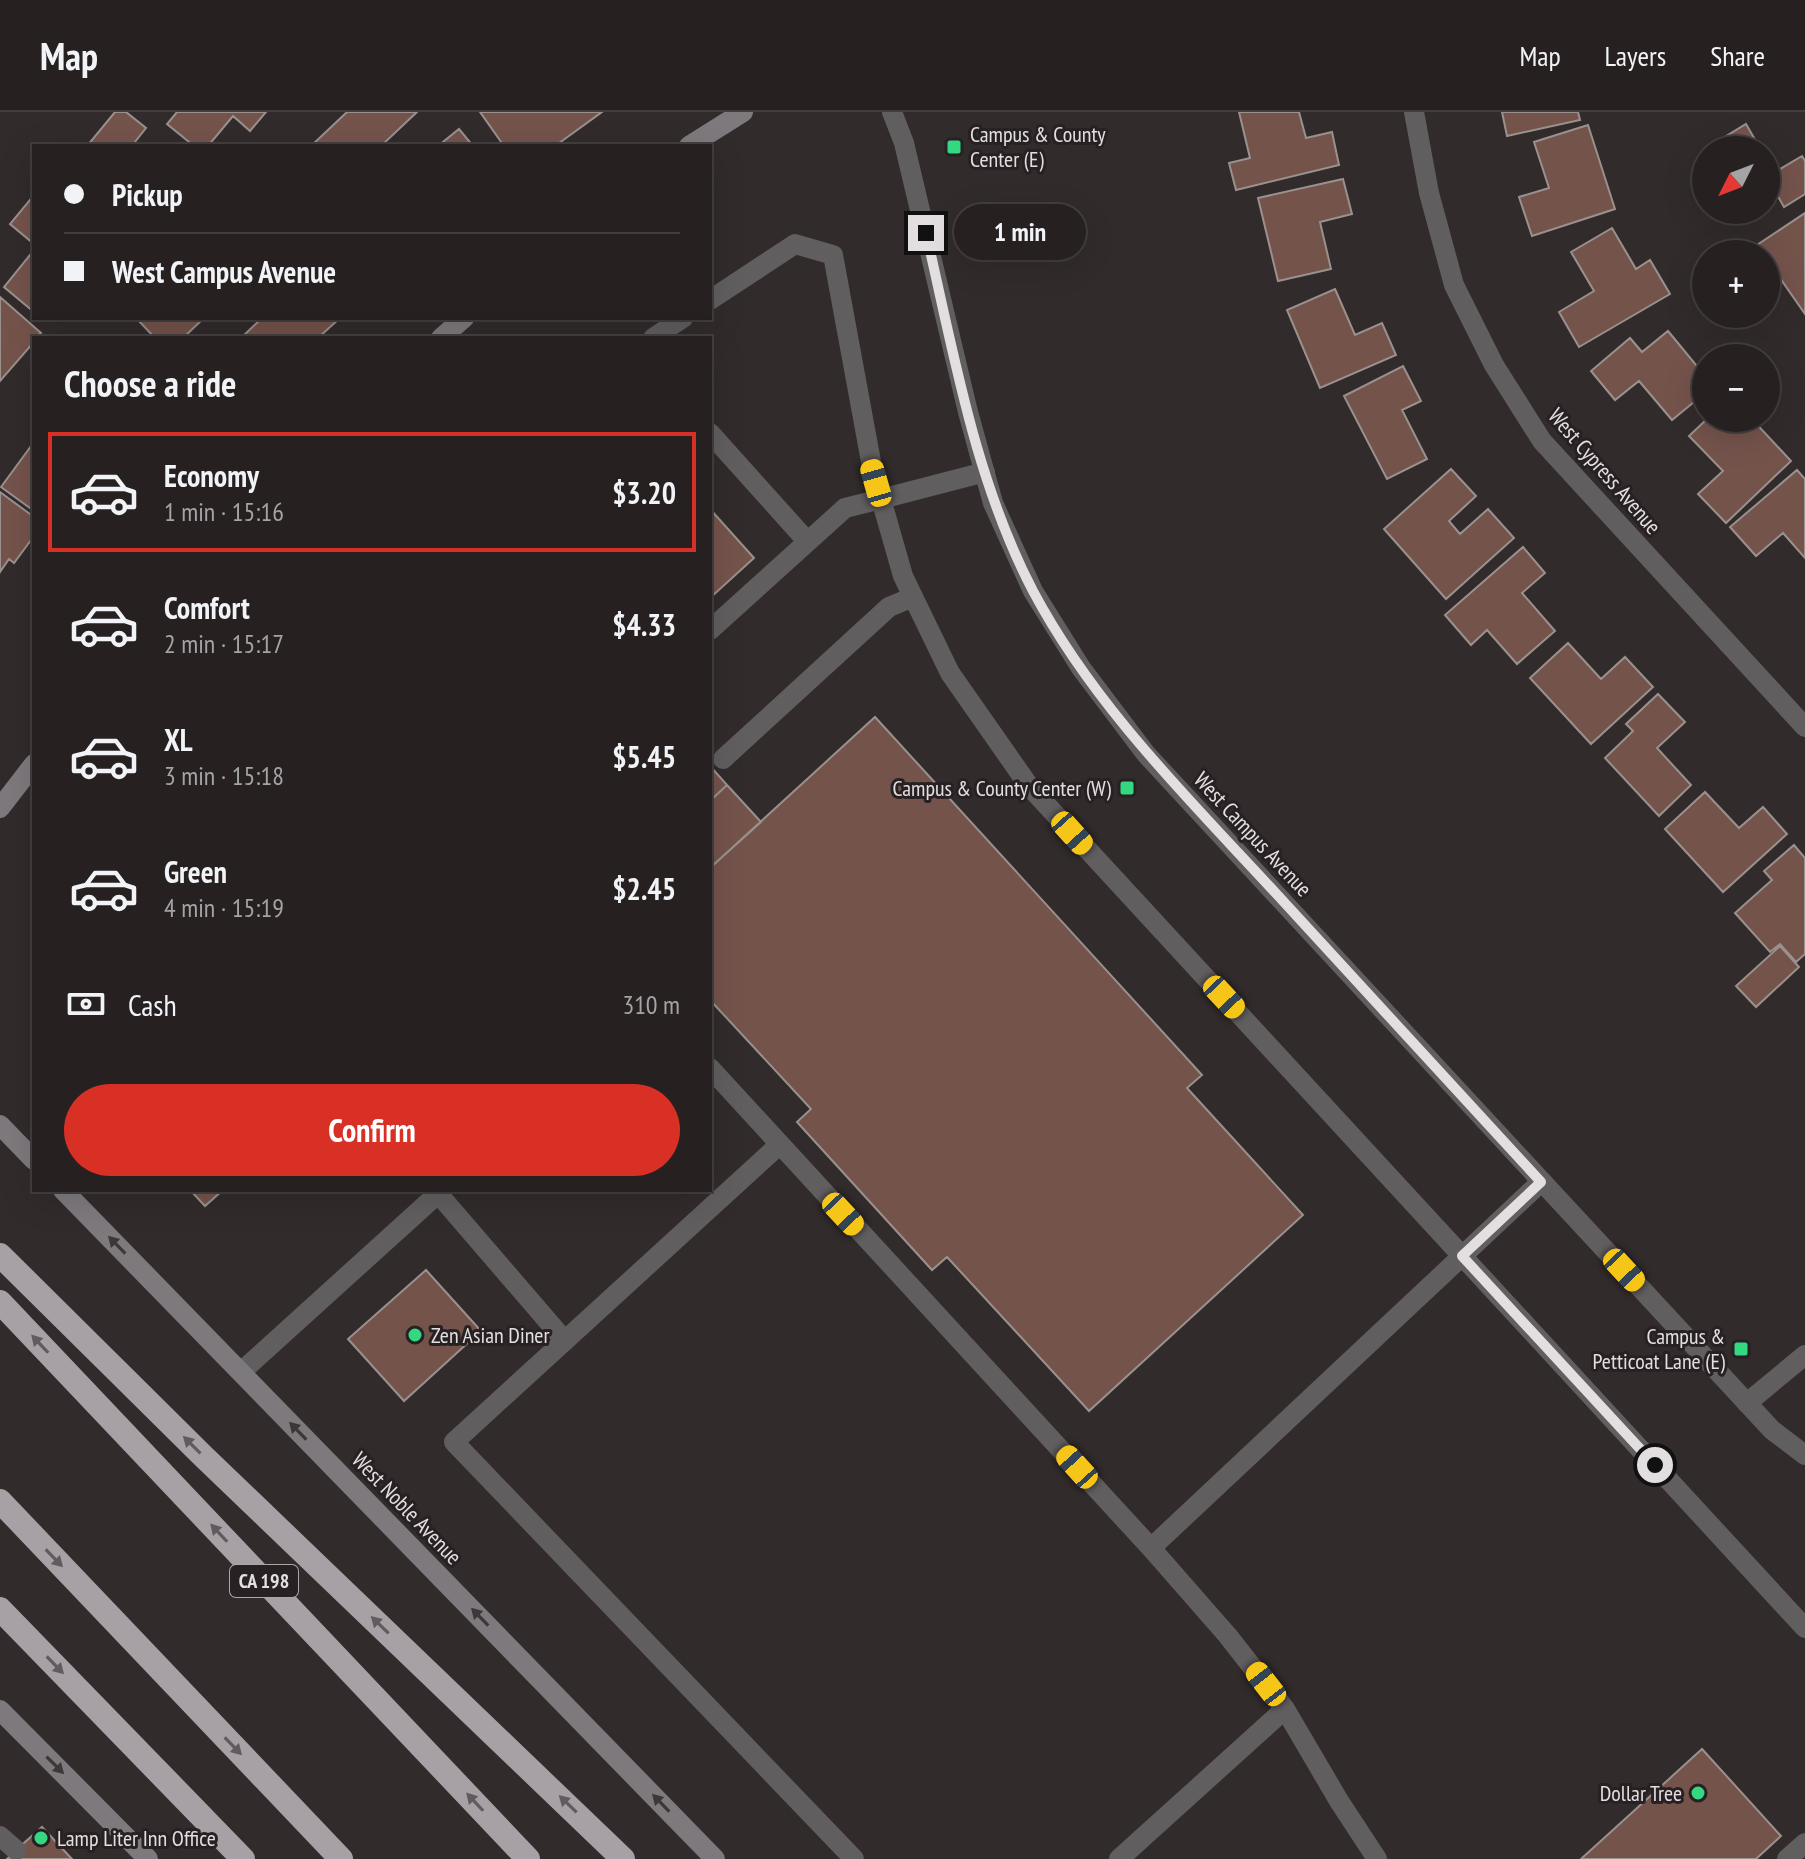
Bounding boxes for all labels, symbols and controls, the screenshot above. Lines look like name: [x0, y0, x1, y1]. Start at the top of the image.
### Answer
text: Map: [40, 31, 98, 80]
text: Map: [1519, 37, 1561, 74]
text: Layers: [1605, 37, 1666, 74]
text: Share: [1710, 37, 1765, 74]
place label: Campus & County Center (E): [970, 120, 1106, 173]
north arrow: [1692, 136, 1780, 224]
map controls: [1692, 136, 1780, 432]
marker: Campus & County Center (E): [945, 138, 963, 156]
text: Pickup: [112, 175, 183, 214]
callout: 1 min: [954, 205, 1086, 261]
route end: [908, 215, 944, 251]
text: 1 min: [994, 215, 1046, 248]
button: +: [1692, 240, 1780, 328]
text: West Campus Avenue: [112, 252, 336, 291]
button: −: [1692, 344, 1780, 432]
text: Choose a ride: [64, 360, 236, 407]
street label: West Cypress Avenue: [1543, 402, 1667, 540]
icon: car: [68, 456, 140, 528]
text: Economy: [164, 456, 259, 495]
car: [858, 457, 894, 509]
text: $3.20: [612, 473, 676, 512]
text: 1 min · 15:16: [164, 495, 284, 528]
icon: car: [68, 588, 140, 660]
text: Comfort: [164, 588, 250, 627]
text: $4.33: [612, 605, 676, 644]
text: 2 min · 15:17: [164, 627, 284, 660]
icon: car: [68, 720, 140, 792]
text: XL: [164, 720, 193, 759]
text: $5.45: [612, 737, 676, 776]
text: 3 min · 15:18: [164, 759, 284, 792]
street label: West Campus Avenue: [1188, 766, 1318, 902]
place label: Campus & County Center (W): [892, 774, 1112, 802]
marker: Campus & County Center (W): [1118, 779, 1136, 797]
car: [1047, 807, 1097, 859]
icon: car: [68, 852, 140, 924]
text: Green: [164, 852, 227, 891]
text: $2.45: [612, 869, 676, 908]
text: 4 min · 15:19: [164, 891, 284, 924]
car: [1199, 971, 1249, 1023]
icon: cash: [64, 982, 108, 1026]
text: Cash: [128, 985, 177, 1024]
text: 310 m: [622, 988, 680, 1021]
button: Confirm: [64, 1084, 680, 1176]
car: [818, 1188, 868, 1240]
one-way arrow: [108, 1235, 126, 1254]
car: [1599, 1244, 1649, 1296]
place label: Zen Asian Diner: [431, 1321, 549, 1349]
place label: Campus & Petticoat Lane (E): [1593, 1322, 1726, 1375]
marker: Zen Asian Diner: [406, 1326, 424, 1344]
one-way arrow: [31, 1335, 49, 1354]
marker: Campus & Petticoat Lane (E): [1732, 1340, 1750, 1358]
one-way arrow: [289, 1422, 308, 1441]
one-way arrow: [183, 1436, 201, 1455]
car: [1052, 1441, 1102, 1493]
street label: West Noble Avenue: [346, 1446, 468, 1570]
route start: [1637, 1447, 1673, 1483]
one-way arrow: [210, 1523, 228, 1542]
one-way arrow: [44, 1548, 63, 1567]
road number: CA 198: [230, 1565, 298, 1597]
one-way arrow: [471, 1608, 489, 1627]
one-way arrow: [370, 1616, 389, 1634]
one-way arrow: [45, 1655, 63, 1674]
car: [1242, 1658, 1290, 1710]
one-way arrow: [224, 1736, 242, 1755]
one-way arrow: [45, 1755, 64, 1774]
place label: Dollar Tree: [1600, 1779, 1682, 1807]
marker: Dollar Tree: [1689, 1784, 1707, 1802]
one-way arrow: [466, 1793, 484, 1812]
one-way arrow: [652, 1794, 671, 1813]
one-way arrow: [559, 1795, 578, 1814]
place label: Lamp Liter Inn Office: [57, 1824, 216, 1852]
marker: Lamp Liter Inn Office: [32, 1829, 50, 1847]

